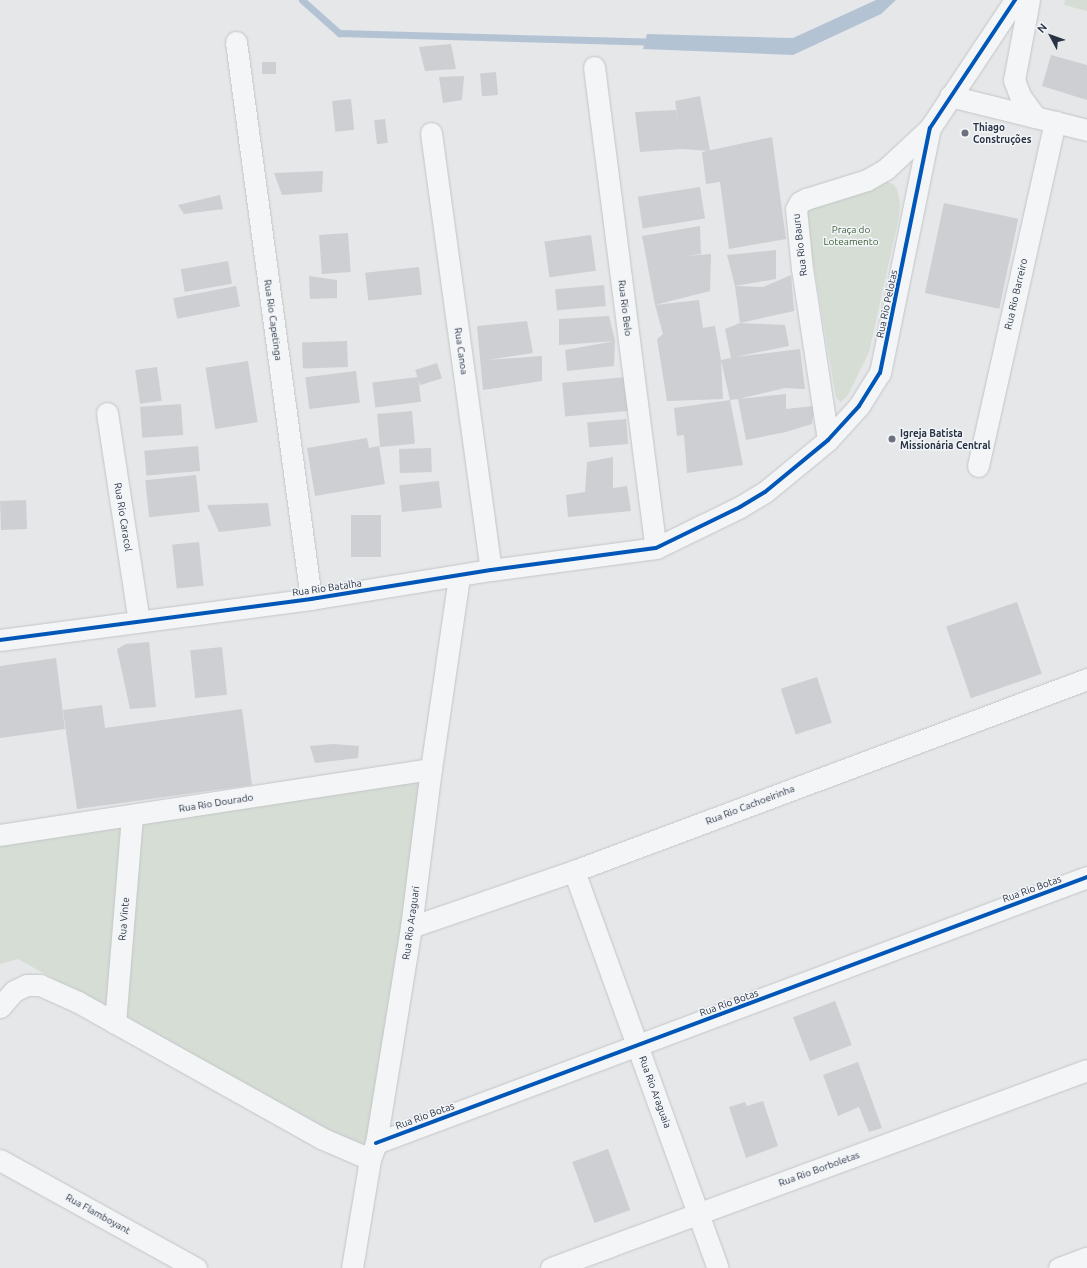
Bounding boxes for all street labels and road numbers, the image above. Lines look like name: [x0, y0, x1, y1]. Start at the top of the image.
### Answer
street label: Rua Rio Bauru: [790, 213, 810, 277]
street label: Rua Rio Barreiro: [1002, 257, 1030, 331]
street label: Rua Rio Pelotas: [874, 269, 900, 339]
street label: Rua Rio Capetinga: [261, 279, 285, 361]
street label: Rua Rio Belo: [616, 279, 634, 337]
street label: Rua Canoa: [452, 327, 470, 375]
street label: Rua Rio Caracol: [112, 482, 134, 552]
street label: Rua Rio Batalha: [291, 577, 363, 599]
street label: Rua Rio Cachoeirinha: [704, 782, 796, 828]
street label: Rua Rio Dourado: [178, 791, 254, 815]
street label: Rua Rio Botas: [1001, 873, 1063, 905]
street label: Rua Rio Araguari: [400, 885, 422, 961]
street label: Rua Vinte: [116, 897, 132, 941]
street label: Rua Rio Botas: [698, 987, 760, 1019]
street label: Rua Rio Araguaia: [636, 1054, 674, 1130]
street label: Rua Rio Botas: [394, 1100, 456, 1132]
street label: Rua Rio Borboletas: [777, 1149, 861, 1189]
street label: Rua Flamboyant: [63, 1191, 133, 1237]

